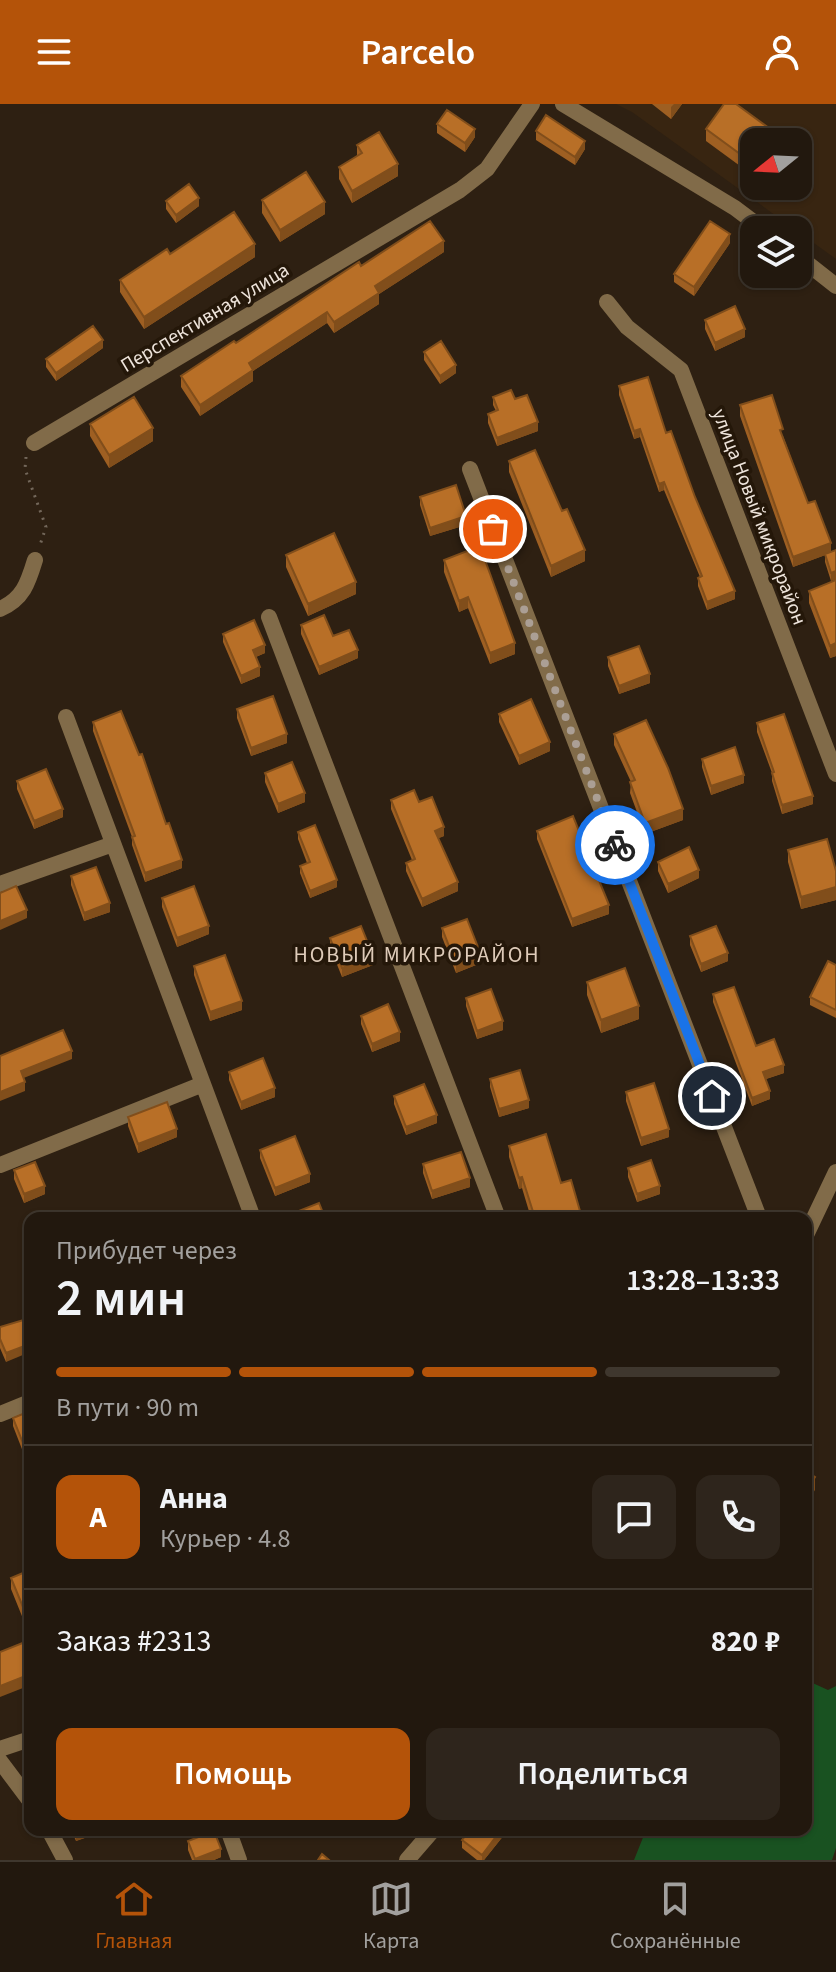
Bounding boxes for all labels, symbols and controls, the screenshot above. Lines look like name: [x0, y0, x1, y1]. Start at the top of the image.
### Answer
text: Parcelo: [361, 27, 475, 78]
icon: menu: [32, 30, 76, 74]
icon: person: [760, 30, 804, 74]
north arrow: [740, 128, 812, 200]
map controls: [740, 128, 812, 288]
button: layers: [740, 216, 812, 288]
street label: Перспективная улица: [115, 256, 295, 380]
street label: улица Новый микрорайон: [705, 405, 813, 629]
pin: [459, 495, 527, 563]
icon: bag: [471, 507, 515, 551]
courier: [575, 805, 655, 885]
icon: bike: [593, 823, 637, 867]
district label: НОВЫЙ МИКРОРАЙОН: [293, 939, 541, 971]
pin: [678, 1062, 746, 1130]
icon: home: [690, 1074, 734, 1118]
text: Прибудет через: [56, 1232, 237, 1269]
text: 13:28–13:33: [626, 1259, 780, 1302]
text: 2 мин: [56, 1262, 186, 1336]
text: В пути · 90 m: [56, 1389, 199, 1426]
button: chat: [592, 1475, 676, 1559]
button: phone: [696, 1475, 780, 1559]
text: Анна: [160, 1477, 228, 1520]
text: А: [89, 1496, 107, 1539]
text: Курьер · 4.8: [160, 1520, 290, 1557]
text: Заказ #2313: [56, 1620, 212, 1663]
text: 820 ₽: [711, 1620, 780, 1663]
button: Помощь: [56, 1728, 410, 1820]
button: Поделиться: [426, 1728, 780, 1820]
tab: Главная: [95, 1877, 173, 1957]
tab: Карта: [363, 1877, 419, 1957]
tab: Сохранённые: [610, 1877, 741, 1957]

